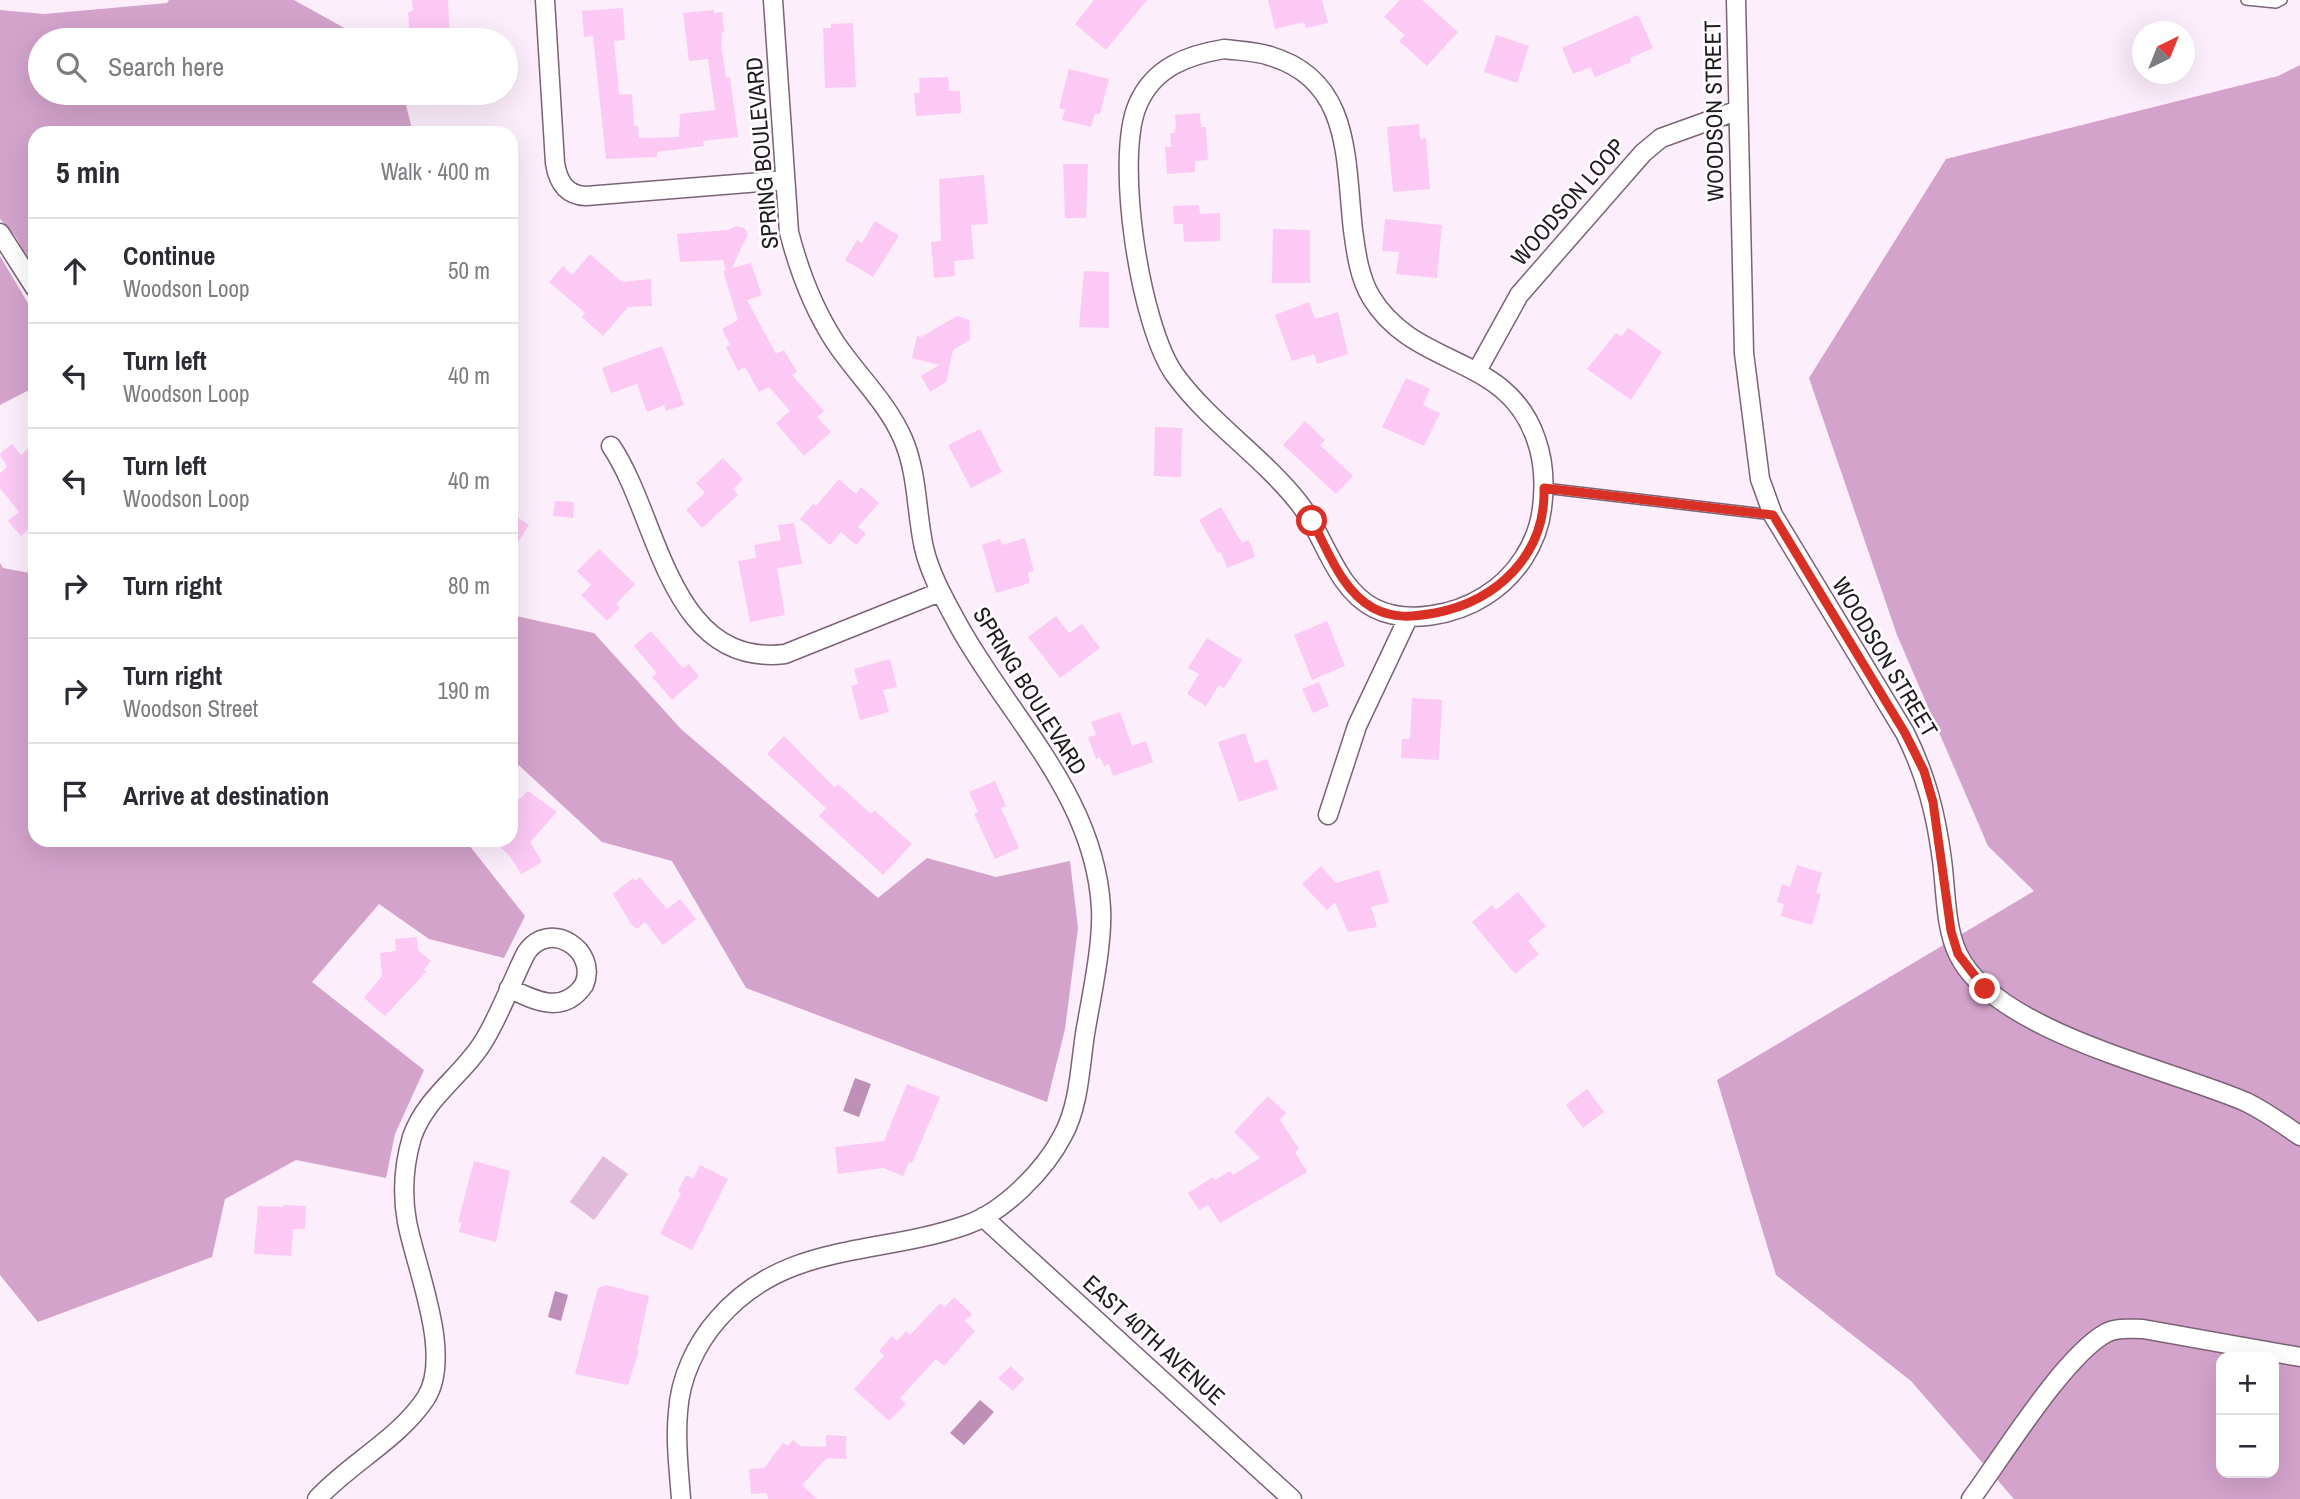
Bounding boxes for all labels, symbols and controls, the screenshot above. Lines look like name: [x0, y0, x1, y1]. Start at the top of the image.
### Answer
street label: WOODSON STREET: [1696, 20, 1731, 202]
north arrow: [2132, 21, 2195, 84]
search box: [28, 28, 518, 105]
icon: search: [52, 48, 90, 86]
text: Search here: [108, 49, 224, 84]
street label: SPRING BOULEVARD: [738, 56, 785, 250]
street label: WOODSON LOOP: [1504, 131, 1632, 272]
text: 5 min: [56, 152, 120, 192]
text: Walk · 400 m: [381, 156, 490, 187]
text: Continue: [123, 238, 215, 273]
icon: ahead: [56, 252, 94, 290]
text: 50 m: [448, 255, 490, 286]
text: Woodson Loop: [123, 273, 250, 304]
text: Turn left: [123, 343, 207, 378]
icon: left: [56, 357, 94, 395]
text: 40 m: [448, 360, 490, 391]
text: Woodson Loop: [123, 378, 250, 409]
text: Turn left: [123, 448, 207, 483]
icon: left: [56, 462, 94, 500]
text: 40 m: [448, 465, 490, 496]
text: Woodson Loop: [123, 483, 250, 514]
route start: [1296, 505, 1327, 536]
icon: right: [56, 567, 94, 605]
text: Turn right: [123, 568, 222, 603]
text: 80 m: [448, 570, 490, 601]
street label: WOODSON STREET: [1825, 571, 1946, 743]
street label: SPRING BOULEVARD: [966, 601, 1095, 781]
text: Turn right: [123, 658, 222, 693]
icon: right: [56, 672, 94, 710]
text: 190 m: [438, 675, 490, 706]
text: Woodson Street: [123, 693, 258, 724]
icon: arrive: [56, 777, 94, 815]
text: Arrive at destination: [123, 778, 329, 813]
route end: [1969, 973, 2000, 1004]
street label: EAST 40TH AVENUE: [1077, 1268, 1232, 1412]
map controls: [2216, 1352, 2279, 1478]
button: +: [2216, 1352, 2279, 1415]
button: −: [2216, 1415, 2279, 1478]

